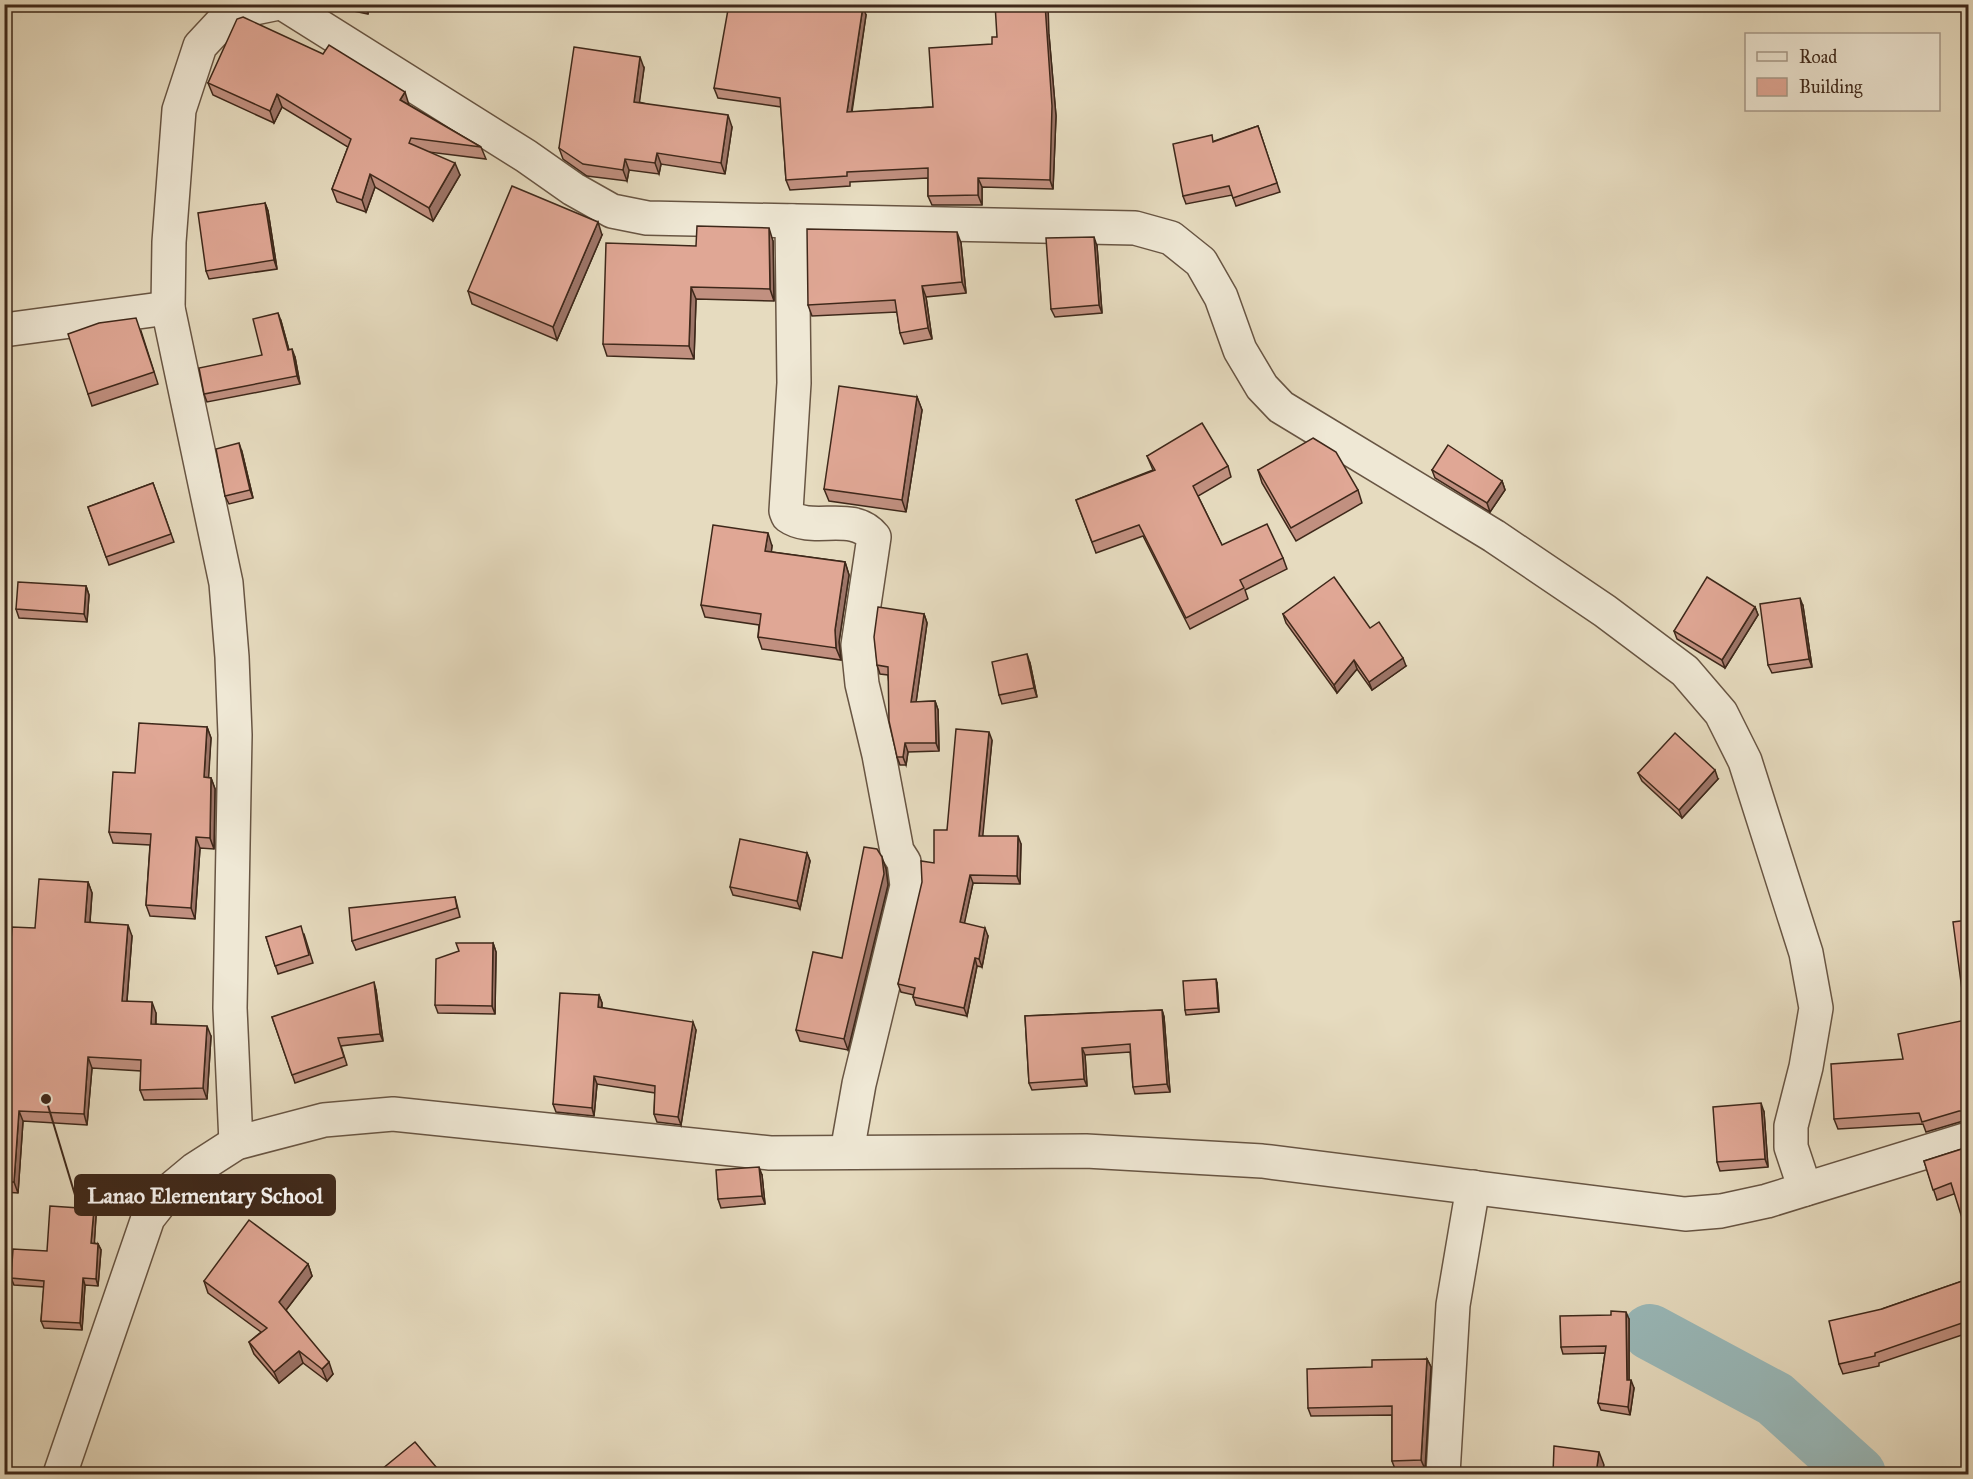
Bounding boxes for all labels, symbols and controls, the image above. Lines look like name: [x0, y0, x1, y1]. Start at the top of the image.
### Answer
legend: [1745, 33, 1940, 111]
text: Road: [1799, 46, 1837, 68]
text: Building: [1799, 76, 1863, 99]
callout: Lanao Elementary School: [75, 1175, 335, 1215]
text: Lanao Elementary School: [87, 1182, 324, 1209]

